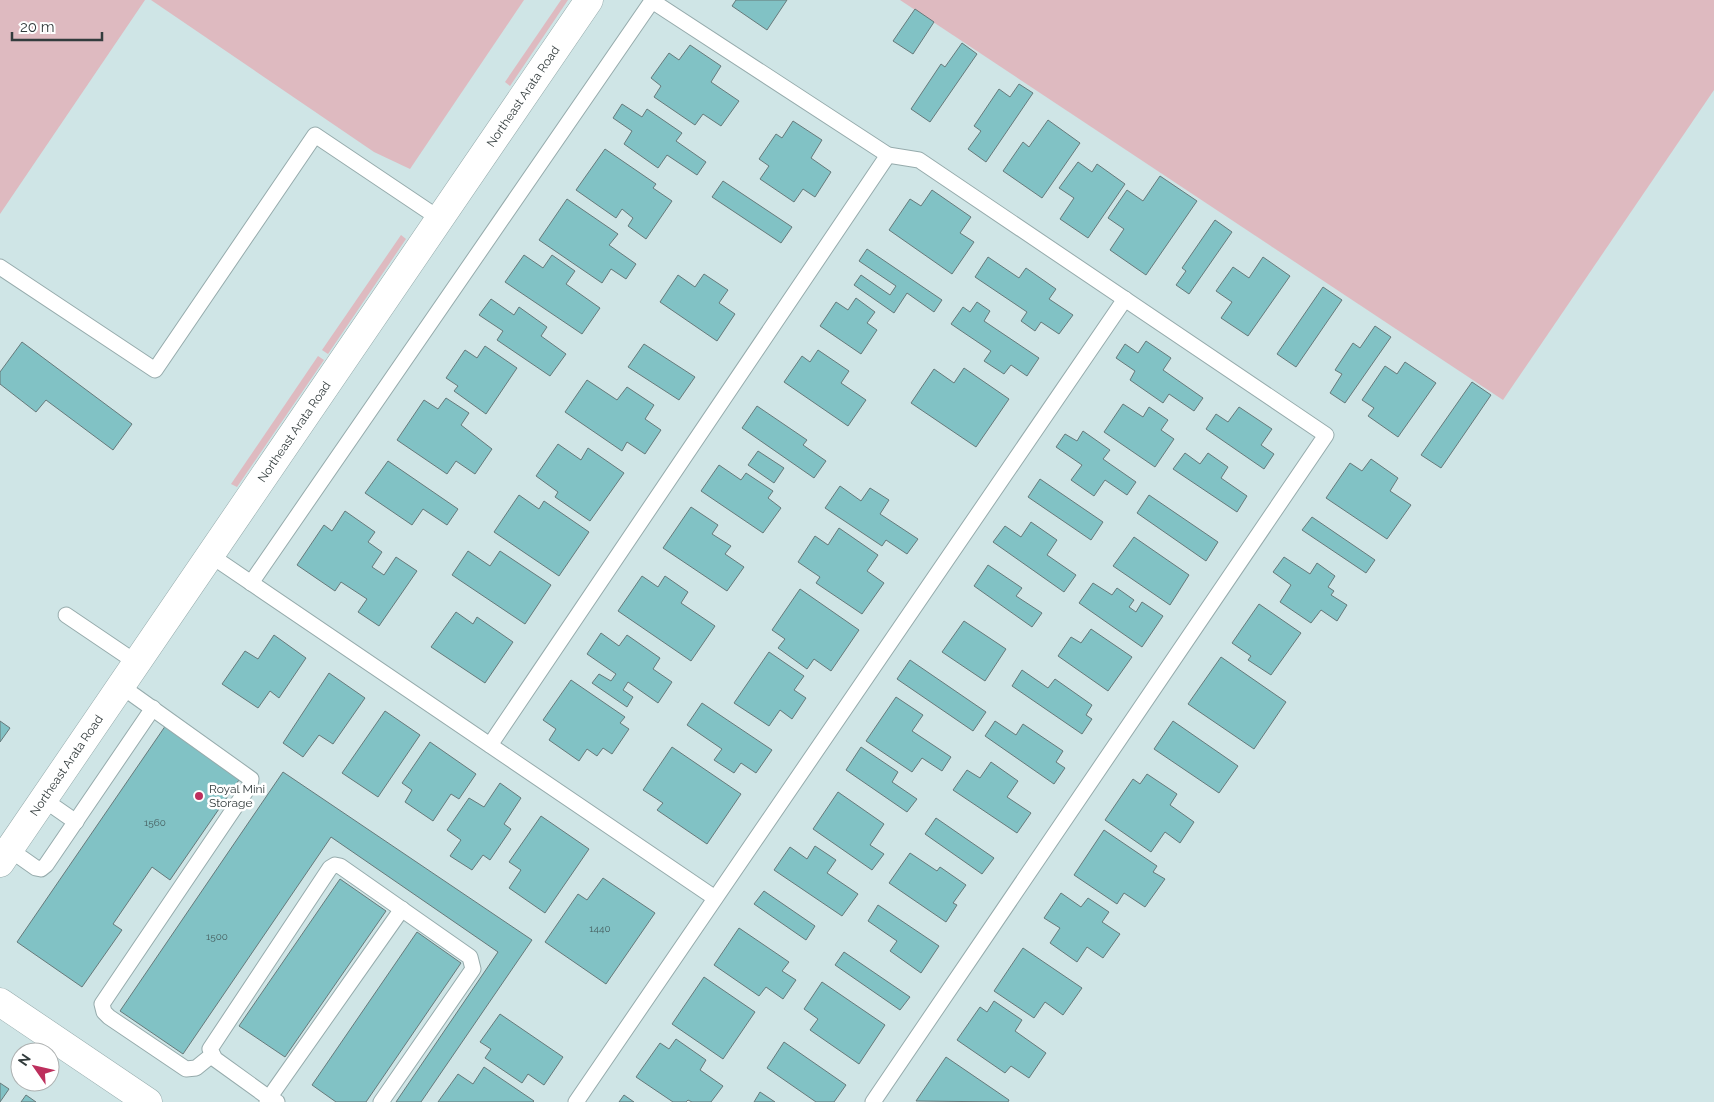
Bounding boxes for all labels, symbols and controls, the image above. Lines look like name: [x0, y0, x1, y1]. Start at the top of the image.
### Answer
scale bar: [12, 10, 102, 42]
text: 20 m: [20, 18, 55, 36]
street label: Northeast Arata Road: [484, 43, 562, 150]
street label: Northeast Arata Road: [255, 379, 334, 485]
street label: Northeast Arata Road: [27, 712, 106, 819]
place label: Royal Mini Storage: [209, 782, 265, 810]
marker: Royal Mini Storage: [193, 790, 205, 802]
house number: 1560: [144, 817, 166, 828]
house number: 1440: [589, 923, 611, 934]
house number: 1500: [206, 931, 228, 942]
north arrow: [10, 1042, 60, 1092]
text: N: [15, 1051, 34, 1069]

